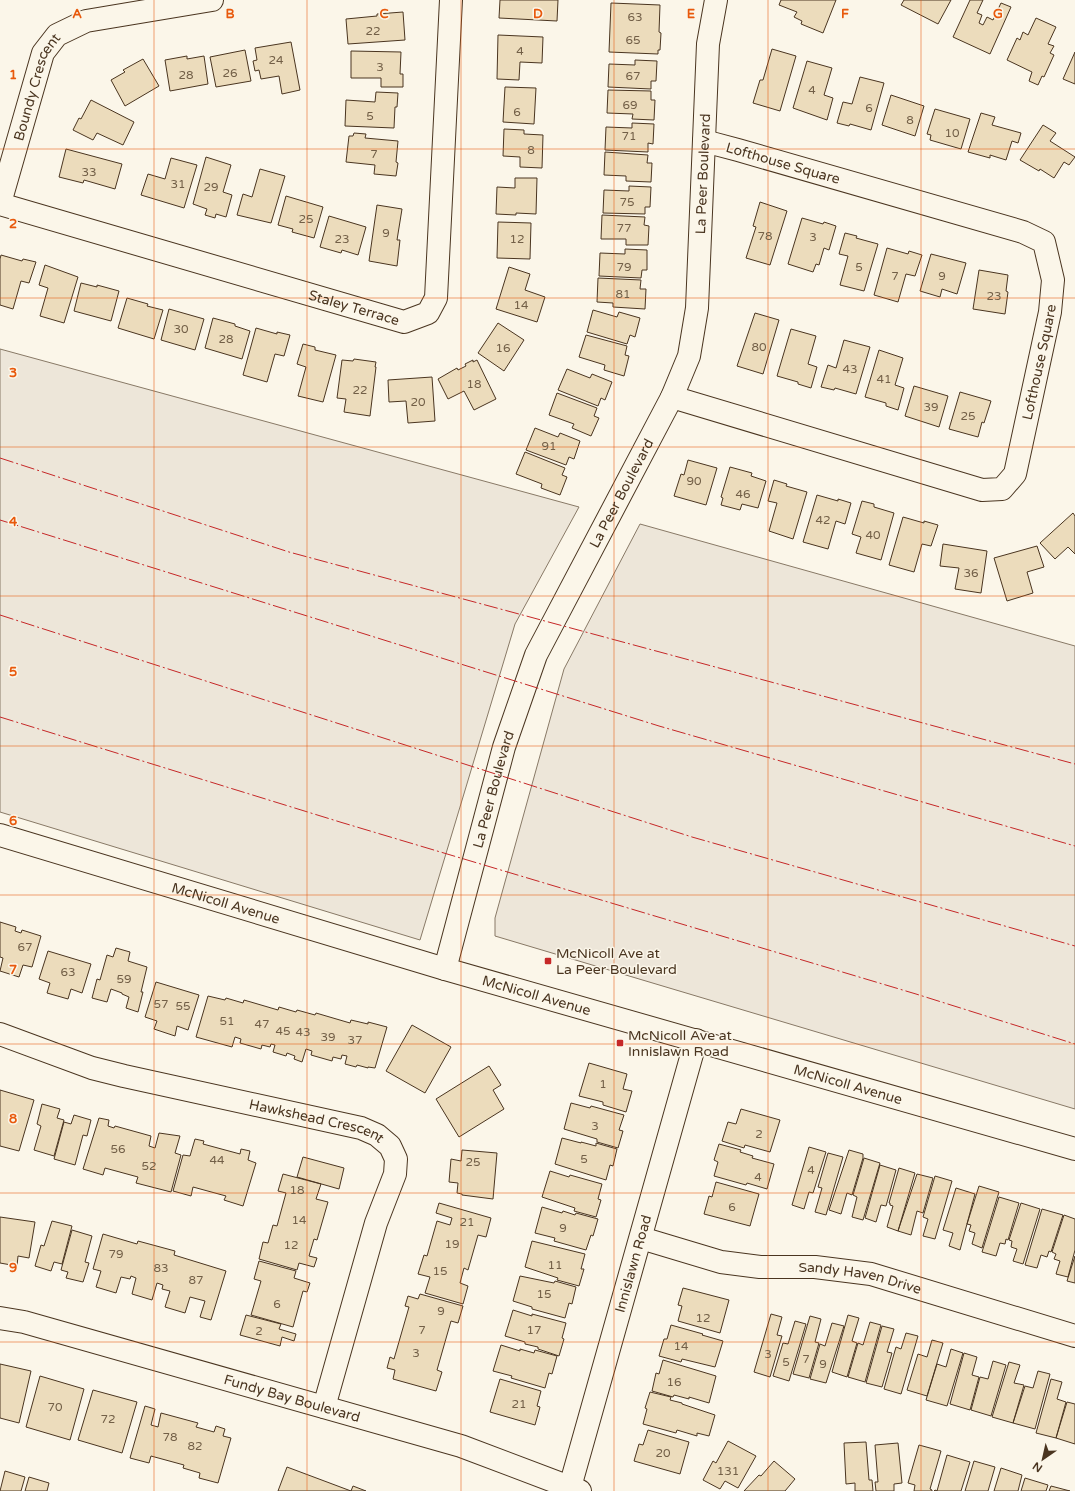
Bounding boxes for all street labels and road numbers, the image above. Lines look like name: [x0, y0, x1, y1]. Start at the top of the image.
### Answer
street label: Boundy Crescent: [10, 30, 65, 143]
street label: La Peer Boulevard: [692, 113, 714, 235]
street label: Lofthouse Square: [724, 139, 842, 188]
street label: Staley Terrace: [307, 287, 401, 329]
street label: Lofthouse Square: [1019, 304, 1060, 422]
street label: La Peer Boulevard: [586, 436, 657, 551]
street label: La Peer Boulevard: [470, 729, 518, 850]
street label: McNicoll Avenue: [170, 879, 282, 928]
street label: McNicoll Avenue: [480, 972, 593, 1019]
street label: McNicoll Avenue: [792, 1061, 904, 1108]
street label: Hawkshead Crescent: [247, 1096, 388, 1147]
street label: Innislawn Road: [612, 1213, 655, 1315]
street label: Sandy Haven Drive: [798, 1259, 924, 1298]
street label: Fundy Bay Boulevard: [222, 1371, 362, 1426]

